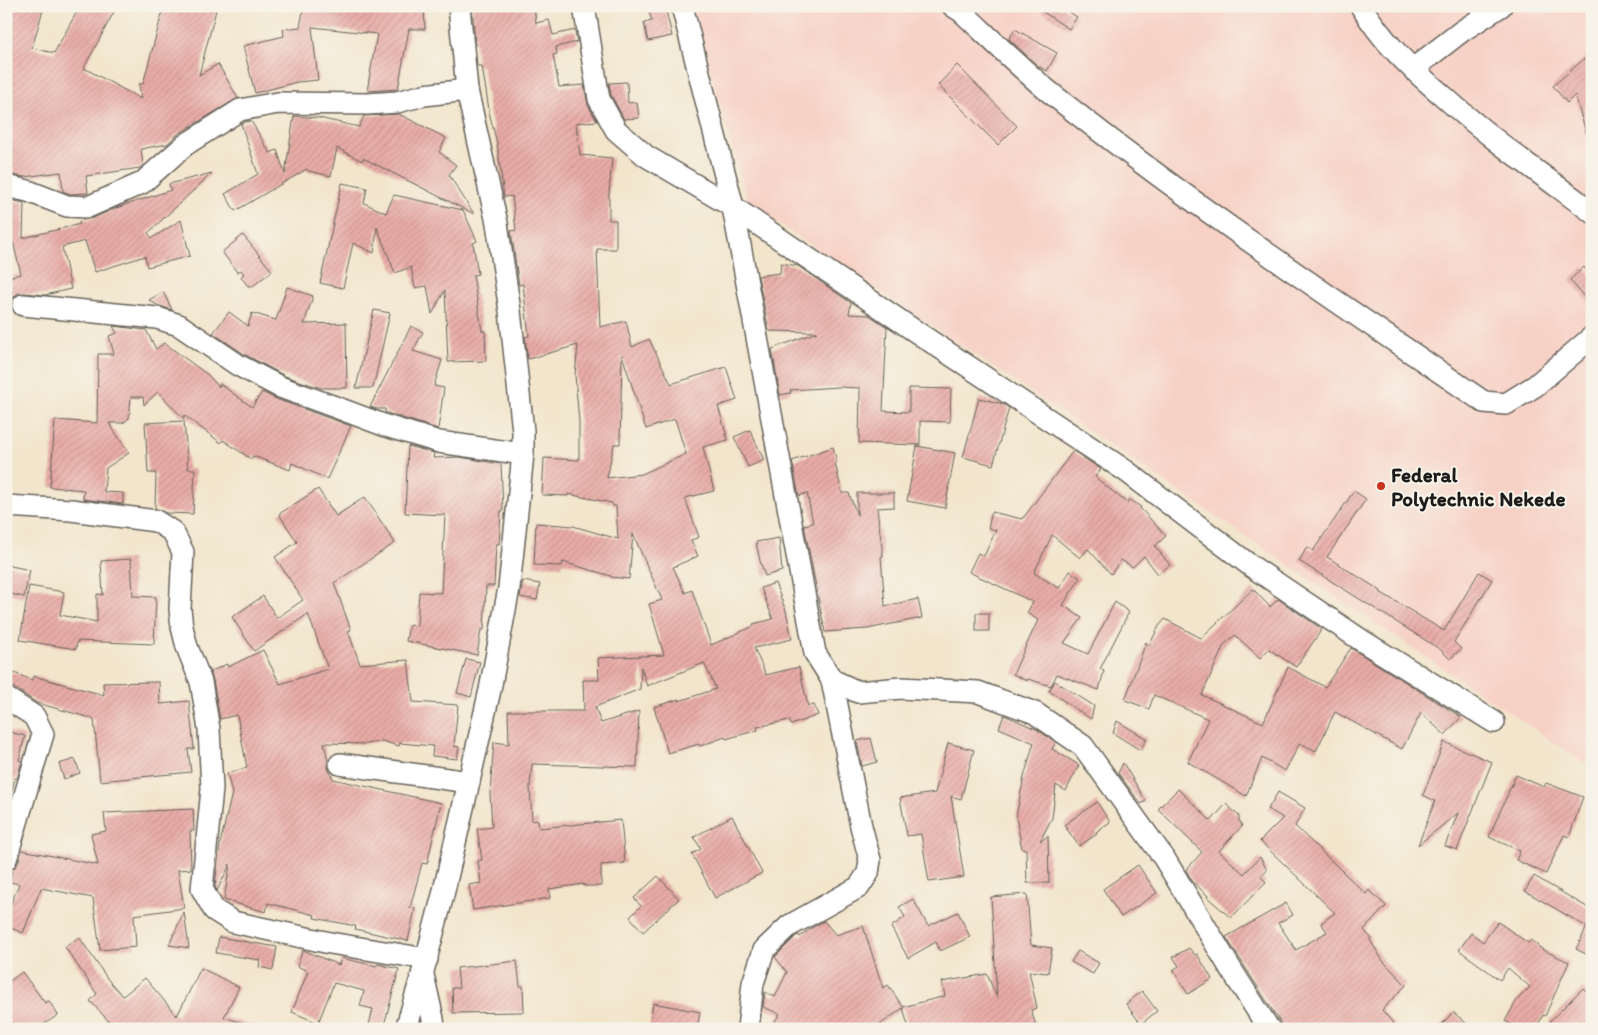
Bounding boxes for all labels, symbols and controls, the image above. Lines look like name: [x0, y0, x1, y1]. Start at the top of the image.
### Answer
place label: Federal Polytechnic Nekede: [1391, 462, 1566, 512]
marker: Federal Polytechnic Nekede: [1375, 480, 1387, 492]

